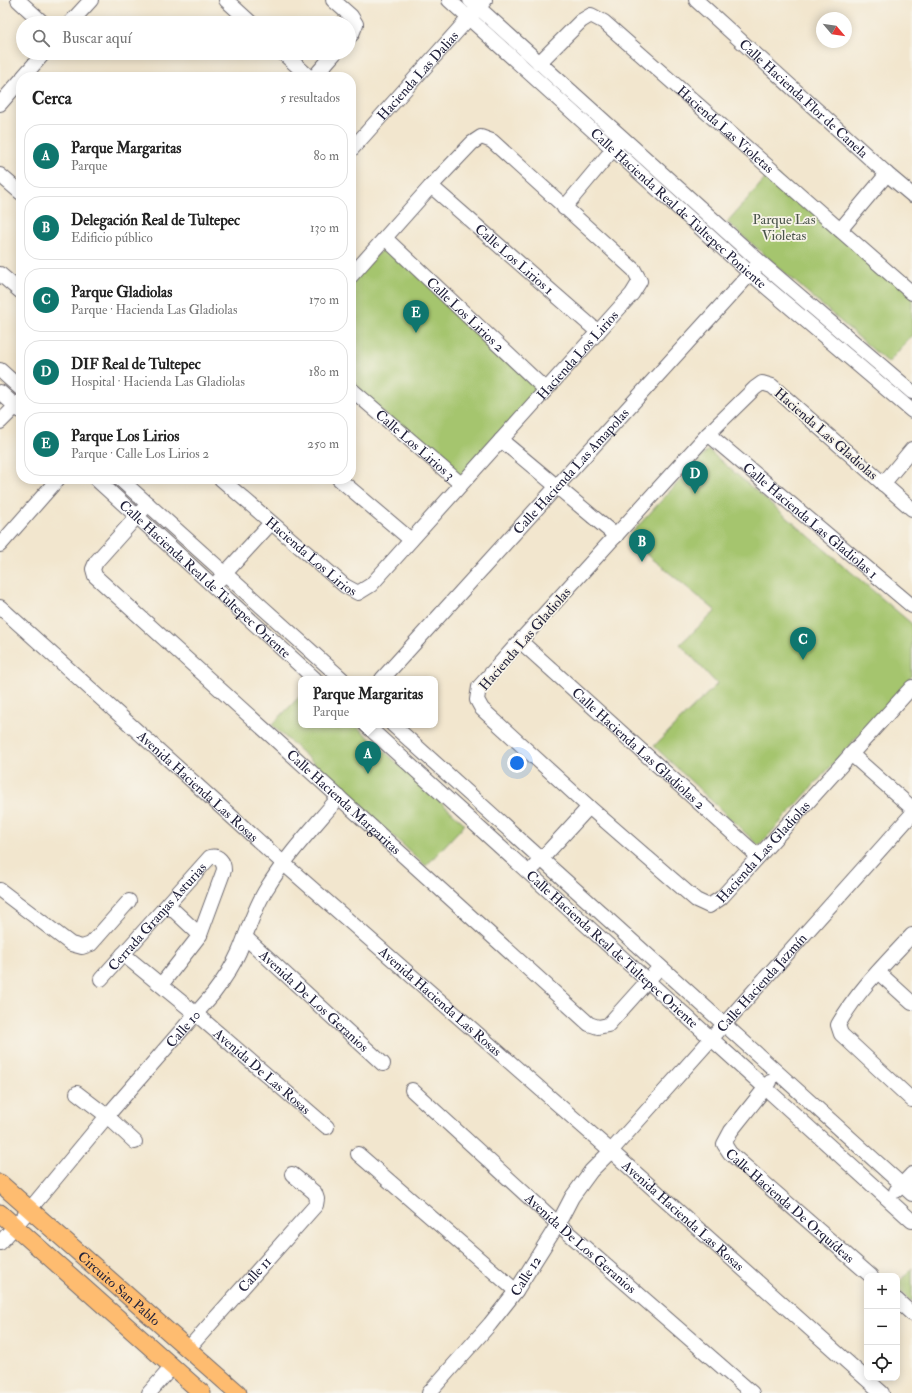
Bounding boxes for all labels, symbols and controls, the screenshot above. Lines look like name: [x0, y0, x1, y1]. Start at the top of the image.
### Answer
north arrow: [816, 12, 852, 48]
search box: [16, 16, 356, 60]
icon: search: [30, 27, 52, 49]
street label: Hacienda Las Dalias: [373, 27, 462, 124]
text: Buscar aquí: [62, 29, 131, 48]
street label: Calle Hacienda Flor de Canela: [736, 35, 872, 162]
street label: Hacienda Las Violetas: [674, 82, 778, 177]
text: Cerca: [32, 88, 72, 109]
text: 5 resultados: [280, 90, 340, 106]
street label: Calle Hacienda Real de Tultepec Poniente: [587, 124, 770, 292]
text: Parque Margaritas: [71, 139, 182, 158]
text: A: [42, 148, 50, 164]
text: 80 m: [313, 148, 339, 164]
text: Parque: [71, 158, 107, 174]
text: Delegación Real de Tultepec: [71, 211, 240, 230]
park label: Parque Las Violetas: [753, 211, 816, 244]
text: B: [42, 220, 50, 236]
text: 130 m: [310, 220, 339, 236]
street label: Calle Los Lirios 1: [472, 220, 557, 298]
text: Edificio público: [71, 230, 153, 246]
street label: Calle Los Lirios 2: [423, 273, 508, 355]
text: Parque Gladiolas: [71, 283, 172, 302]
text: C: [41, 292, 51, 308]
text: 170 m: [309, 292, 339, 308]
pin: E: [403, 300, 429, 333]
text: Parque · Hacienda Las Gladiolas: [71, 302, 237, 318]
street label: Hacienda Los Lirios: [533, 306, 622, 403]
text: DIF Real de Tultepec: [71, 355, 201, 374]
text: D: [41, 364, 51, 380]
text: 180 m: [309, 364, 339, 380]
text: Hospital · Hacienda Las Gladiolas: [71, 374, 245, 390]
street label: Hacienda Las Gladiolas: [771, 385, 881, 484]
street label: Calle Hacienda Las Amapolas: [509, 404, 633, 538]
street label: Calle Los Lirios 3: [372, 406, 458, 483]
text: Parque Los Lirios: [71, 427, 179, 446]
text: E: [41, 436, 51, 452]
text: 250 m: [307, 436, 339, 452]
text: Parque · Calle Los Lirios 2: [71, 446, 209, 462]
street label: Calle Hacienda Las Gladiolas 1: [739, 459, 881, 582]
pin: D: [682, 461, 708, 494]
street label: Calle Hacienda Real de Tultepec Oriente: [116, 496, 295, 661]
street label: Hacienda Los Lirios: [262, 513, 360, 599]
pin: B: [629, 529, 655, 562]
street label: Hacienda Las Gladiolas: [476, 584, 575, 694]
pin: C: [790, 627, 816, 660]
popup: [298, 676, 438, 728]
street label: Calle Hacienda Las Gladiolas 2: [569, 684, 709, 813]
text: Parque Margaritas: [313, 685, 423, 704]
text: Parque: [313, 704, 349, 720]
street label: Avenida Hacienda Las Rosas: [133, 726, 262, 845]
pin: A: [355, 741, 381, 774]
street label: Calle Hacienda Margaritas: [283, 746, 405, 858]
your location: [507, 753, 527, 773]
street label: Hacienda Las Gladiolas: [713, 797, 814, 906]
street label: Cerrada Granjas Asturias: [104, 858, 210, 974]
street label: Calle Hacienda Real de Tultepec Oriente: [523, 867, 702, 1031]
street label: Calle Hacienda Jazmín: [713, 930, 810, 1035]
street label: Avenida Hacienda Las Rosas: [375, 942, 505, 1060]
street label: Avenida De Los Geranios: [255, 945, 373, 1055]
street label: Calle 10: [162, 1006, 204, 1051]
street label: Avenida De Las Rosas: [209, 1024, 314, 1118]
street label: Calle Hacienda De Orquídeas: [722, 1145, 858, 1266]
street label: Avenida Hacienda Las Rosas: [618, 1156, 748, 1275]
street label: Avenida De Los Geranios: [521, 1189, 640, 1297]
street label: Circuito San Pablo: [75, 1247, 164, 1329]
street label: Calle 11: [234, 1253, 275, 1296]
street label: Calle 12: [507, 1253, 544, 1299]
map controls: [864, 1273, 900, 1381]
button: +: [864, 1273, 900, 1309]
button: −: [864, 1309, 900, 1345]
button: locate: [864, 1345, 900, 1381]

